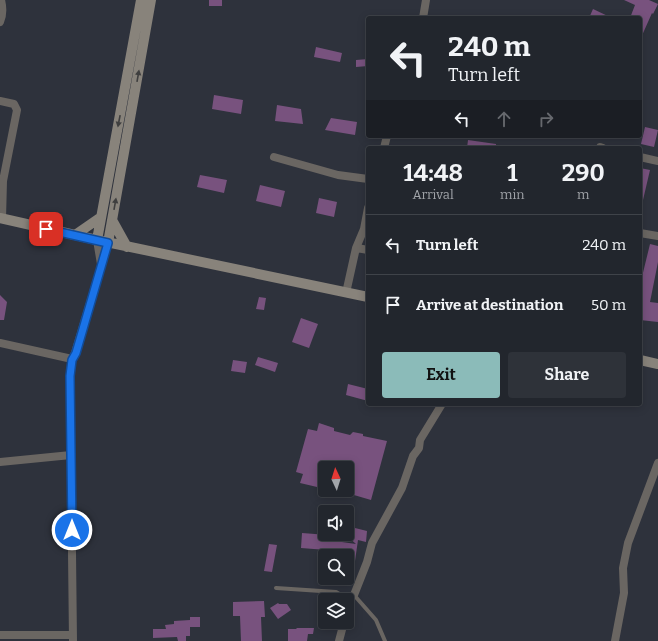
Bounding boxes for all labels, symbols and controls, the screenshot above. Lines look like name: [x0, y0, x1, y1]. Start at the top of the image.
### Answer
text: 240 m: [448, 30, 530, 63]
icon: left: [382, 32, 434, 84]
text: Turn left: [448, 64, 520, 86]
one-way arrow: [135, 70, 141, 82]
icon: left: [451, 108, 473, 130]
icon: ahead: [493, 108, 515, 130]
icon: right: [535, 108, 557, 130]
one-way arrow: [116, 115, 122, 127]
text: 14:48: [403, 159, 463, 187]
text: 1: [507, 159, 518, 187]
text: 290: [562, 159, 605, 187]
text: Arrival: [412, 187, 454, 202]
text: min: [500, 187, 525, 202]
text: m: [577, 187, 589, 202]
one-way arrow: [112, 198, 118, 210]
pin: [29, 212, 63, 246]
icon: arrive: [35, 218, 57, 240]
icon: left: [382, 234, 404, 256]
text: Turn left: [416, 236, 478, 254]
text: 240 m: [582, 236, 626, 254]
icon: arrive: [382, 294, 404, 316]
text: Arrive at destination: [416, 296, 563, 314]
text: 50 m: [591, 296, 626, 314]
button: Exit: [382, 352, 500, 398]
button: Share: [508, 352, 626, 398]
north arrow: [318, 461, 354, 497]
map controls: [318, 461, 354, 629]
button: sound: [318, 505, 354, 541]
position arrow: [51, 509, 93, 551]
button: search: [318, 549, 354, 585]
button: layers: [318, 593, 354, 629]

